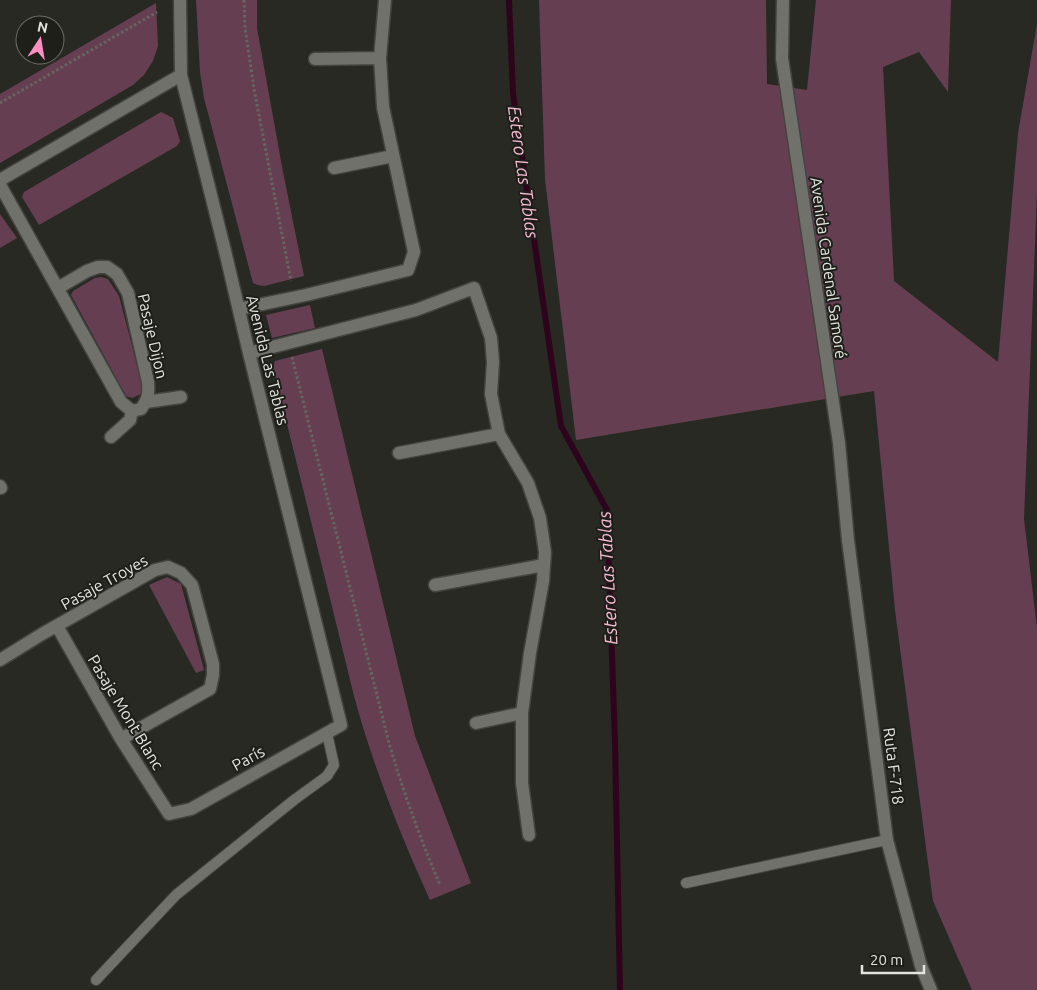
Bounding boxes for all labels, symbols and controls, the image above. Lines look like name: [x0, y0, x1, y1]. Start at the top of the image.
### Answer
north arrow: [15, 15, 65, 65]
text: N: [36, 18, 49, 36]
water label: Estero Las Tablas: [505, 104, 543, 240]
street label: Avenida Cardenal Samoré: [807, 176, 851, 360]
street label: Pasaje Dijon: [134, 292, 172, 380]
street label: Avenida Las Tablas: [243, 293, 293, 427]
water label: Estero Las Tablas: [593, 510, 620, 645]
street label: Pasaje Troyes: [57, 551, 151, 613]
street label: Pasaje Mont Blanc: [85, 651, 168, 773]
street label: Ruta F-718: [880, 726, 908, 806]
street label: París: [229, 742, 268, 774]
scale bar: [862, 942, 924, 974]
text: 20 m: [870, 951, 903, 968]

